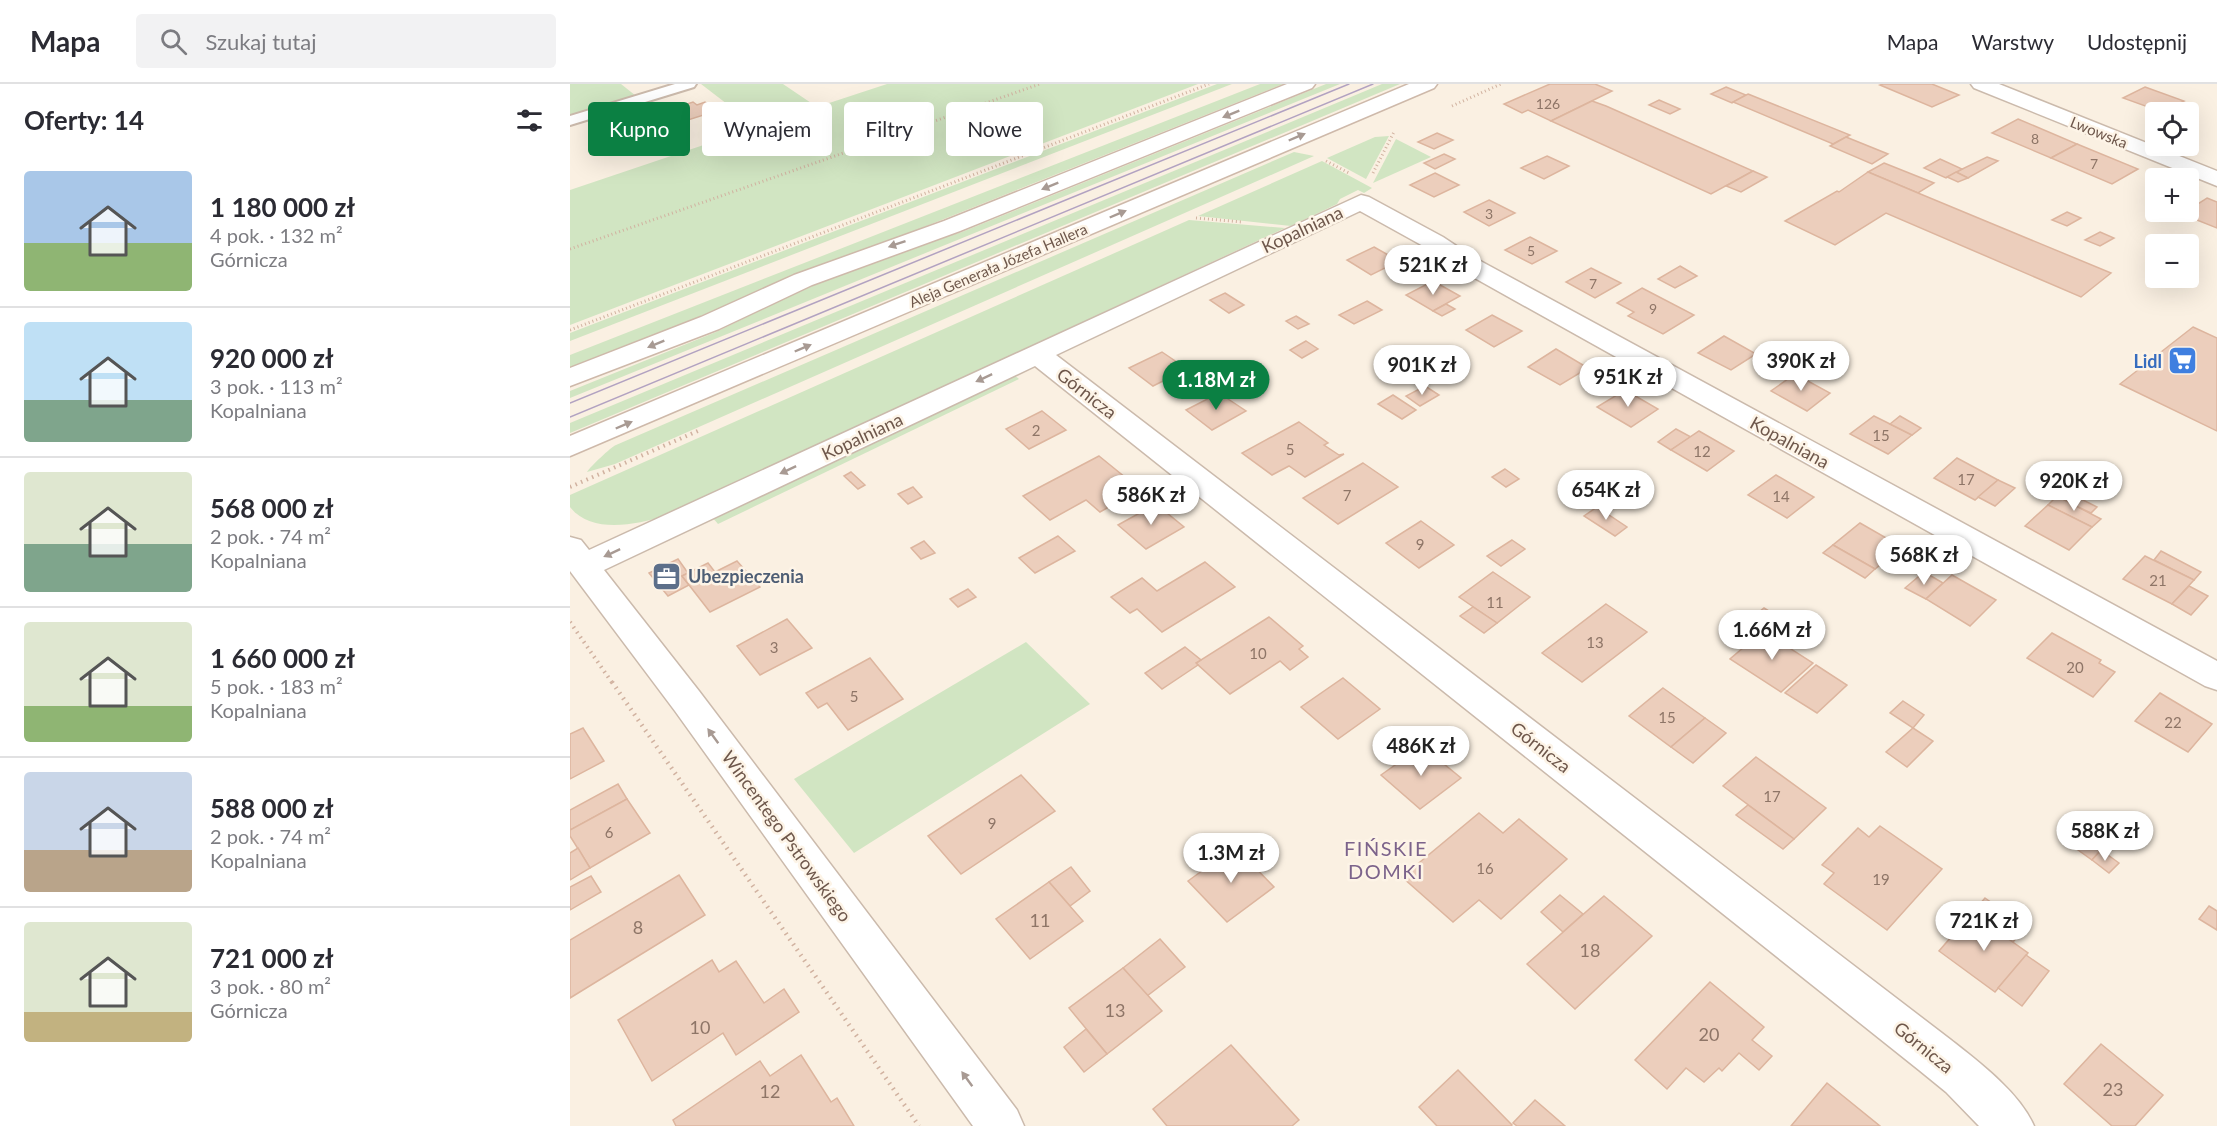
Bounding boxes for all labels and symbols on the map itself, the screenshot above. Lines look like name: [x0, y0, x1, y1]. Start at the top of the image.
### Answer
house number: 126: [1536, 95, 1560, 112]
one-way arrow: [1222, 109, 1240, 119]
street label: Lwowska: [2068, 112, 2130, 152]
house number: 8: [2031, 130, 2039, 147]
one-way arrow: [1289, 133, 1306, 142]
house number: 7: [2090, 155, 2098, 172]
one-way arrow: [1041, 182, 1059, 192]
street label: Kopalniana: [1258, 201, 1346, 257]
house number: 3: [1485, 205, 1493, 222]
one-way arrow: [1109, 209, 1127, 219]
street label: Aleja Generała Józefa Hallera: [906, 219, 1090, 311]
one-way arrow: [888, 240, 906, 250]
house number: 5: [1527, 242, 1535, 259]
pin: 521K zł: [1378, 245, 1488, 296]
house number: 7: [1589, 275, 1597, 292]
house number: 9: [1649, 300, 1657, 317]
one-way arrow: [646, 339, 664, 349]
pin: 390K zł: [1746, 341, 1856, 392]
one-way arrow: [795, 343, 813, 353]
pin: 901K zł: [1367, 345, 1477, 396]
supermarket icon: Lidl: [2167, 345, 2199, 377]
place label: Lidl: [2133, 350, 2162, 372]
pin: 951K zł: [1573, 357, 1683, 408]
pin: 1.18M zł: [1154, 360, 1278, 411]
street label: Górnicza: [1053, 363, 1121, 423]
one-way arrow: [976, 374, 993, 383]
street label: Kopalniana: [818, 408, 906, 464]
street label: Kopalniana: [1747, 411, 1833, 473]
one-way arrow: [615, 420, 632, 429]
house number: 2: [1032, 421, 1040, 439]
house number: 15: [1872, 426, 1890, 444]
house number: 5: [1286, 440, 1294, 458]
house number: 12: [1693, 442, 1711, 460]
pin: 920K zł: [2019, 461, 2129, 512]
one-way arrow: [780, 466, 797, 475]
pin: 654K zł: [1551, 470, 1661, 521]
house number: 17: [1957, 470, 1975, 488]
pin: 586K zł: [1096, 475, 1206, 526]
house number: 7: [1343, 486, 1352, 504]
house number: 14: [1772, 487, 1790, 505]
house number: 9: [1416, 535, 1424, 553]
pin: 568K zł: [1869, 535, 1979, 586]
one-way arrow: [603, 548, 620, 557]
office icon: Ubezpieczenia: [651, 560, 683, 592]
place label: Ubezpieczenia: [688, 565, 804, 587]
house number: 21: [2149, 571, 2167, 589]
house number: 11: [1486, 593, 1504, 611]
pin: 1.66M zł: [1710, 610, 1834, 661]
house number: 13: [1586, 633, 1604, 651]
house number: 3: [770, 638, 778, 656]
house number: 10: [1249, 644, 1267, 662]
house number: 20: [2066, 658, 2084, 676]
house number: 5: [850, 687, 858, 705]
house number: 15: [1658, 708, 1676, 726]
house number: 22: [2164, 713, 2182, 731]
street label: Górnicza: [1507, 717, 1575, 777]
pin: 486K zł: [1366, 726, 1476, 777]
one-way arrow: [708, 729, 720, 744]
street label: Wincentego Pstrowskiego: [718, 746, 856, 926]
house number: 17: [1763, 787, 1781, 805]
pin: 588K zł: [2050, 811, 2160, 862]
house number: 9: [988, 814, 996, 832]
house number: 6: [605, 823, 614, 841]
pin: 1.3M zł: [1176, 833, 1286, 884]
district label: FIŃSKIE DOMKI: [1344, 836, 1428, 883]
house number: 16: [1476, 859, 1494, 877]
house number: 19: [1872, 870, 1890, 888]
pin: 721K zł: [1929, 901, 2039, 952]
house number: 11: [1030, 909, 1050, 931]
house number: 8: [633, 916, 643, 938]
house number: 18: [1580, 939, 1600, 961]
house number: 13: [1105, 999, 1125, 1021]
house number: 10: [690, 1016, 710, 1038]
street label: Górnicza: [1890, 1016, 1958, 1078]
house number: 20: [1699, 1023, 1719, 1045]
one-way arrow: [961, 1071, 973, 1086]
house number: 23: [2103, 1078, 2123, 1100]
house number: 12: [760, 1080, 780, 1102]

